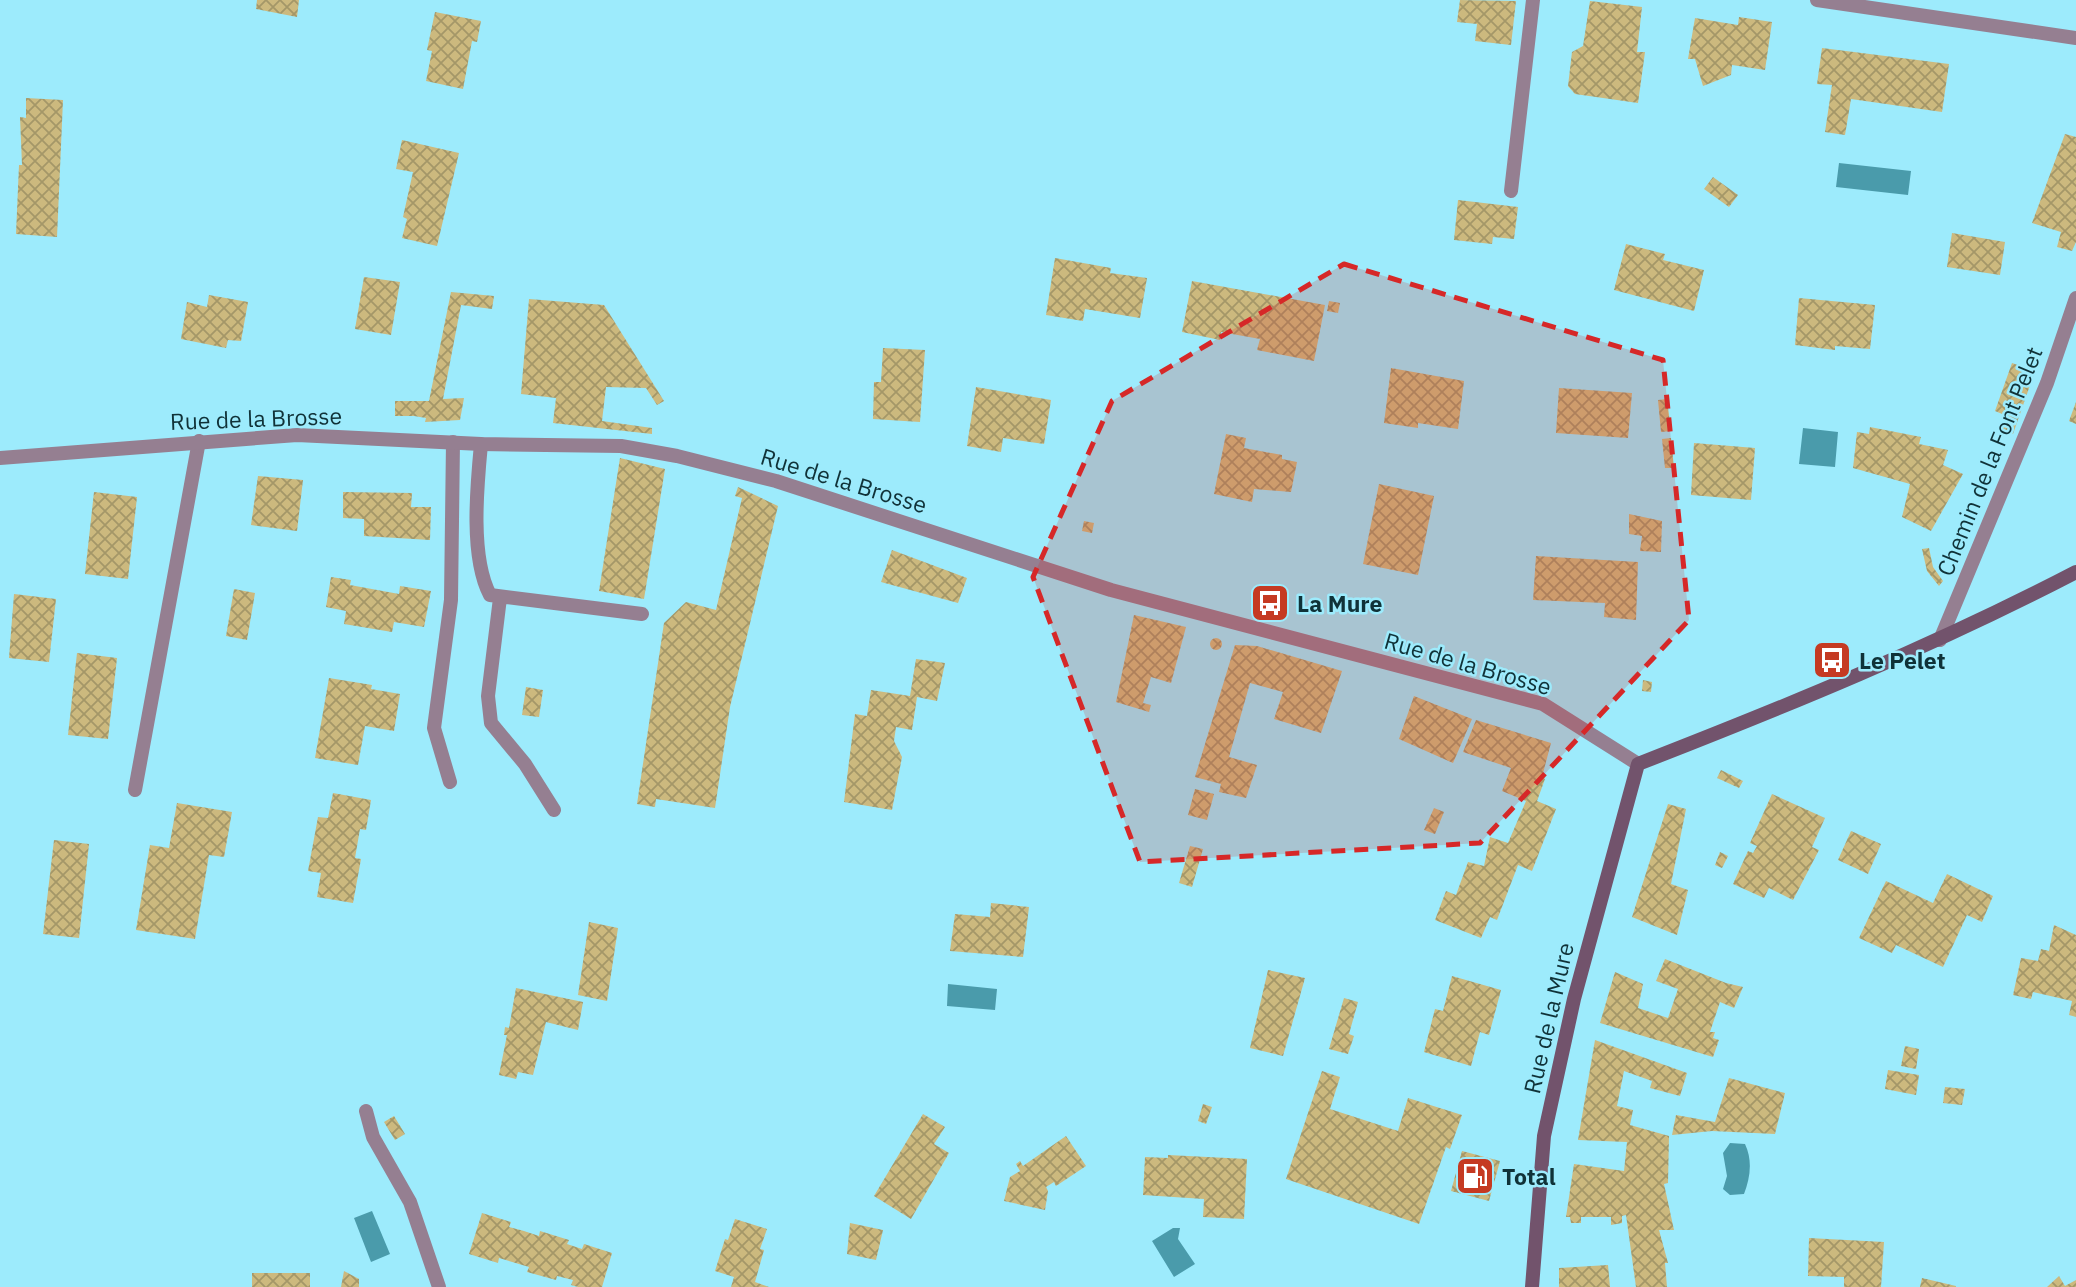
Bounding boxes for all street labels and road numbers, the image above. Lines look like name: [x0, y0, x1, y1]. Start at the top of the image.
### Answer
street label: Chemin de la Font Pelet: [1929, 342, 2049, 580]
street label: Rue de la Brosse: [169, 400, 343, 436]
street label: Rue de la Brosse: [757, 440, 931, 520]
street label: Rue de la Brosse: [1381, 625, 1555, 701]
street label: Rue de la Mure: [1516, 940, 1580, 1096]

